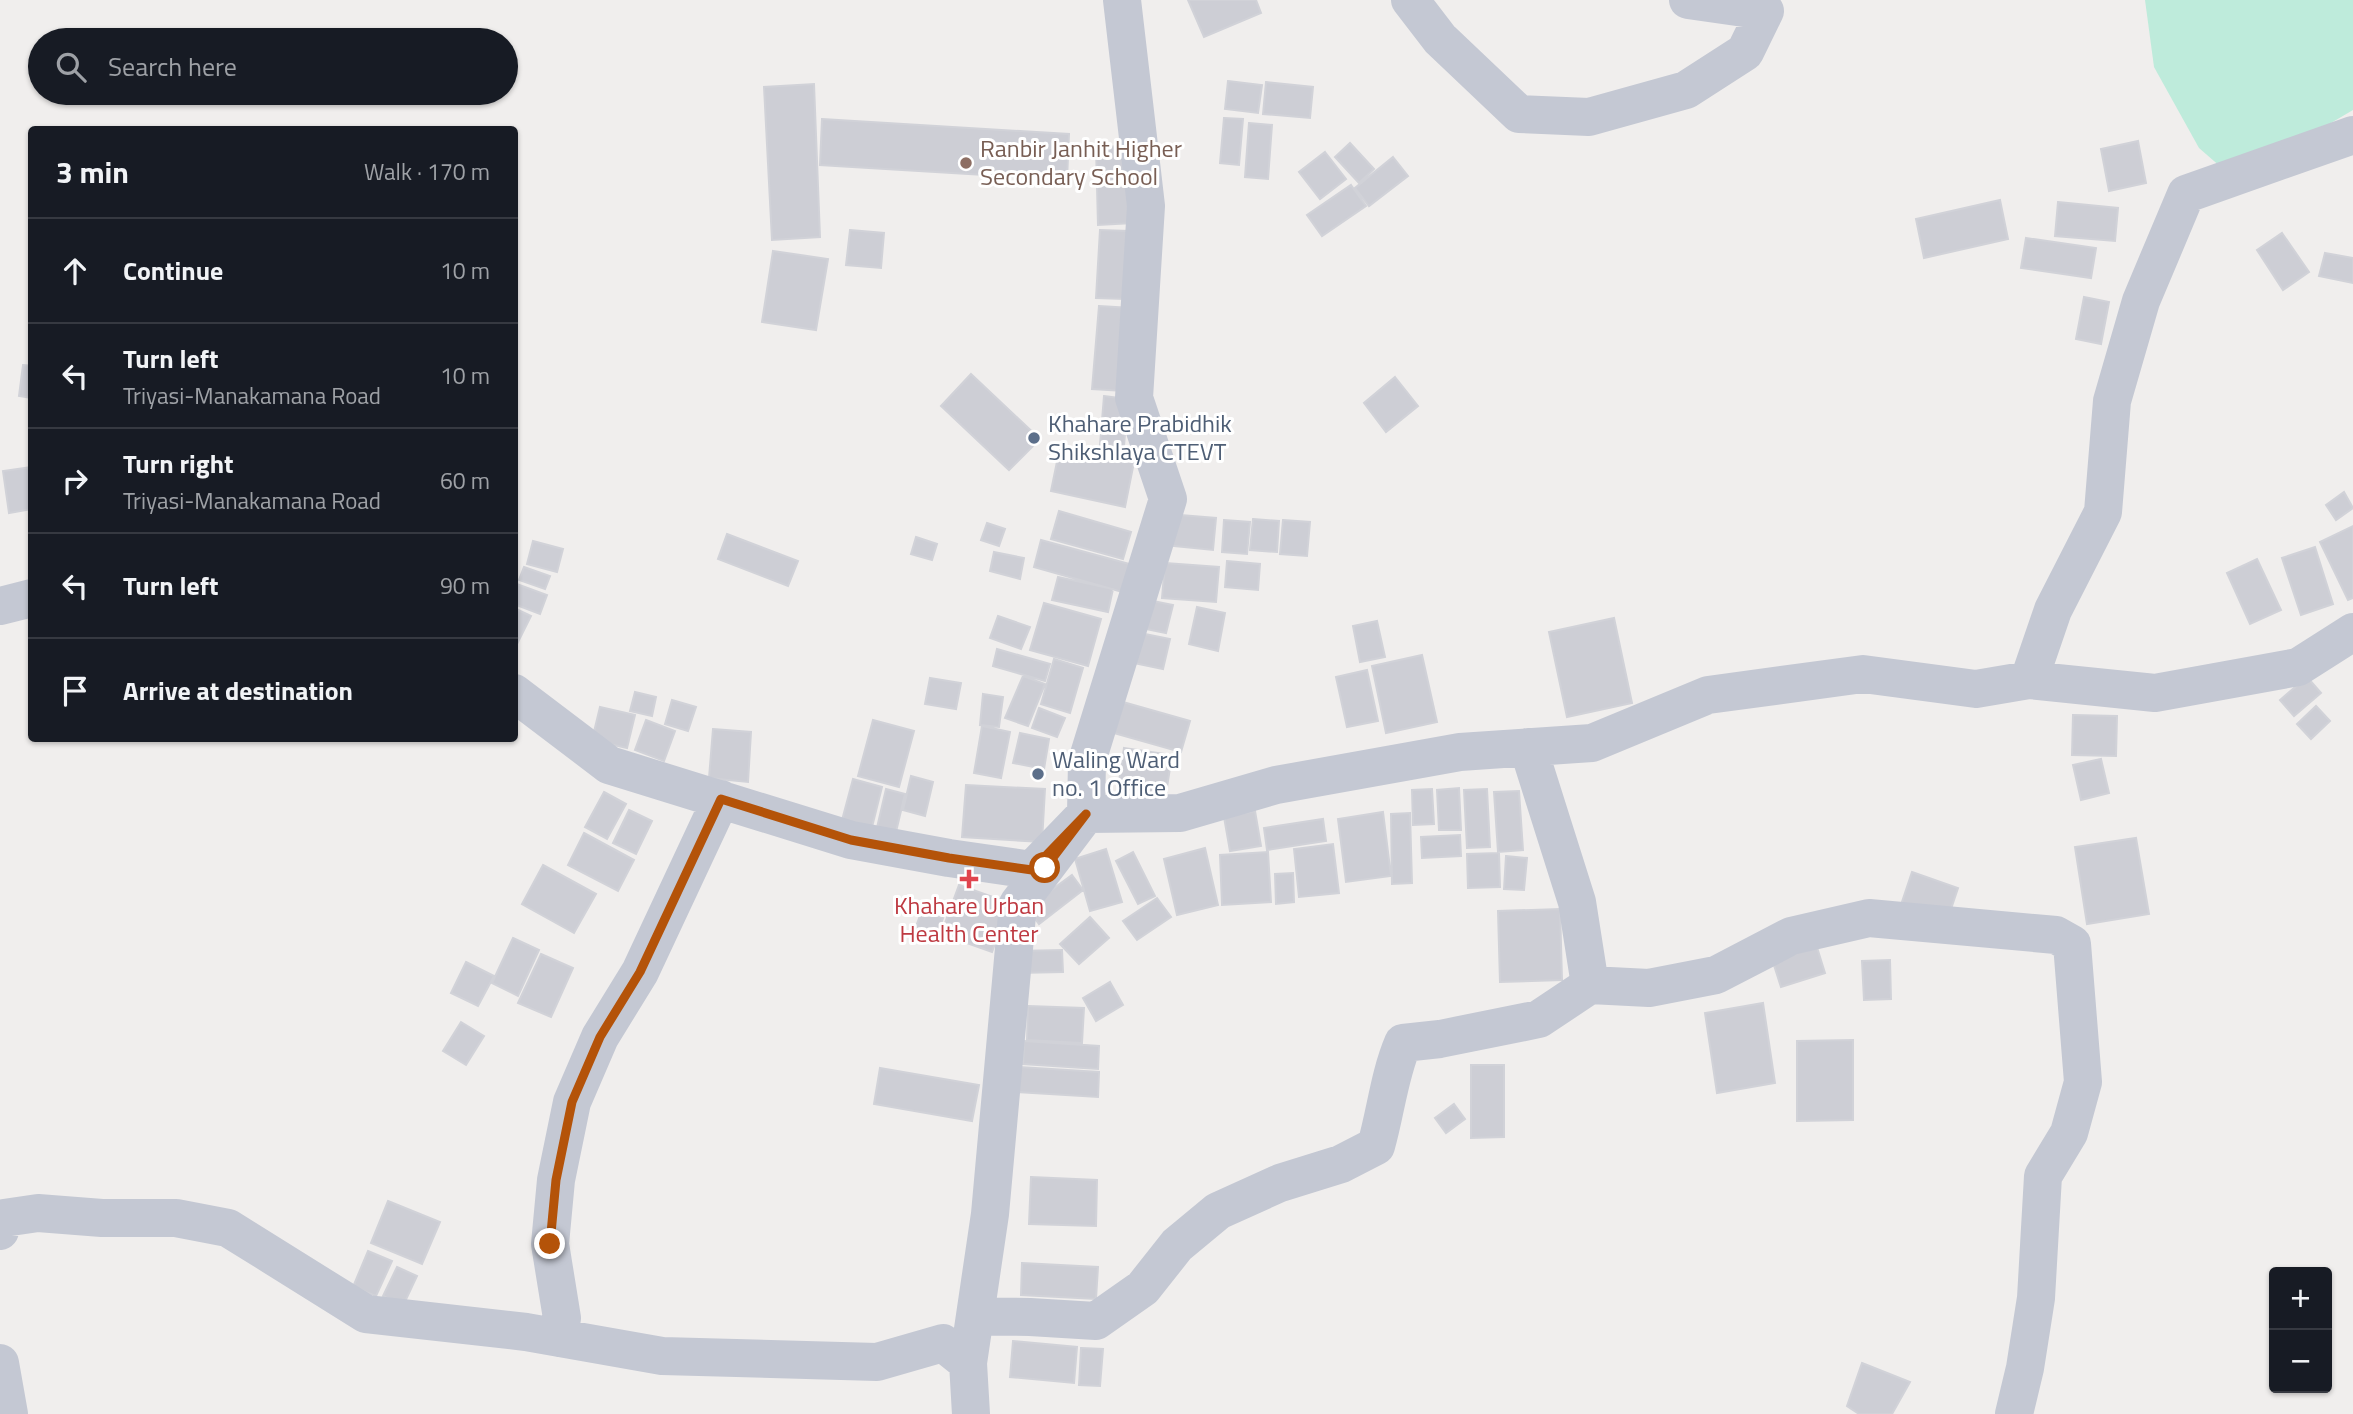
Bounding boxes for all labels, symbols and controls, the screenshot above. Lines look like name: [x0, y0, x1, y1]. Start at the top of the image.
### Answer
search box: [28, 28, 518, 105]
text: Search here: [108, 47, 237, 86]
icon: search: [52, 48, 90, 86]
place label: Ranbir Janhit Higher Secondary School: [980, 130, 1182, 194]
text: 3 min: [56, 149, 129, 195]
text: Walk · 170 m: [364, 154, 490, 189]
marker: Ranbir Janhit Higher Secondary School: [958, 155, 974, 171]
text: Continue: [123, 251, 223, 290]
icon: ahead: [56, 252, 94, 290]
text: 10 m: [440, 253, 490, 288]
text: Turn left: [123, 339, 218, 378]
icon: left: [56, 357, 94, 395]
text: 10 m: [440, 358, 490, 393]
text: Triyasi-Manakamana Road: [123, 378, 381, 413]
place label: Khahare Prabidhik Shikshlaya CTEVT: [1048, 405, 1232, 469]
marker: Khahare Prabidhik Shikshlaya CTEVT: [1026, 430, 1042, 446]
text: Turn right: [123, 444, 234, 483]
icon: right: [56, 462, 94, 500]
text: 60 m: [440, 463, 490, 498]
text: Triyasi-Manakamana Road: [123, 483, 381, 518]
text: Turn left: [123, 566, 218, 605]
icon: left: [56, 567, 94, 605]
text: 90 m: [440, 568, 490, 603]
text: Arrive at destination: [123, 671, 353, 710]
icon: arrive: [56, 672, 94, 710]
place label: Waling Ward no. 1 Office: [1052, 741, 1180, 805]
marker: Waling Ward no. 1 Office: [1030, 766, 1046, 782]
route start: [1029, 852, 1060, 883]
marker: Khahare Urban Health Center: [959, 869, 979, 889]
place label: Khahare Urban Health Center: [894, 887, 1044, 951]
route end: [534, 1228, 565, 1259]
map controls: [2269, 1267, 2332, 1393]
button: +: [2269, 1267, 2332, 1330]
button: −: [2269, 1330, 2332, 1393]

